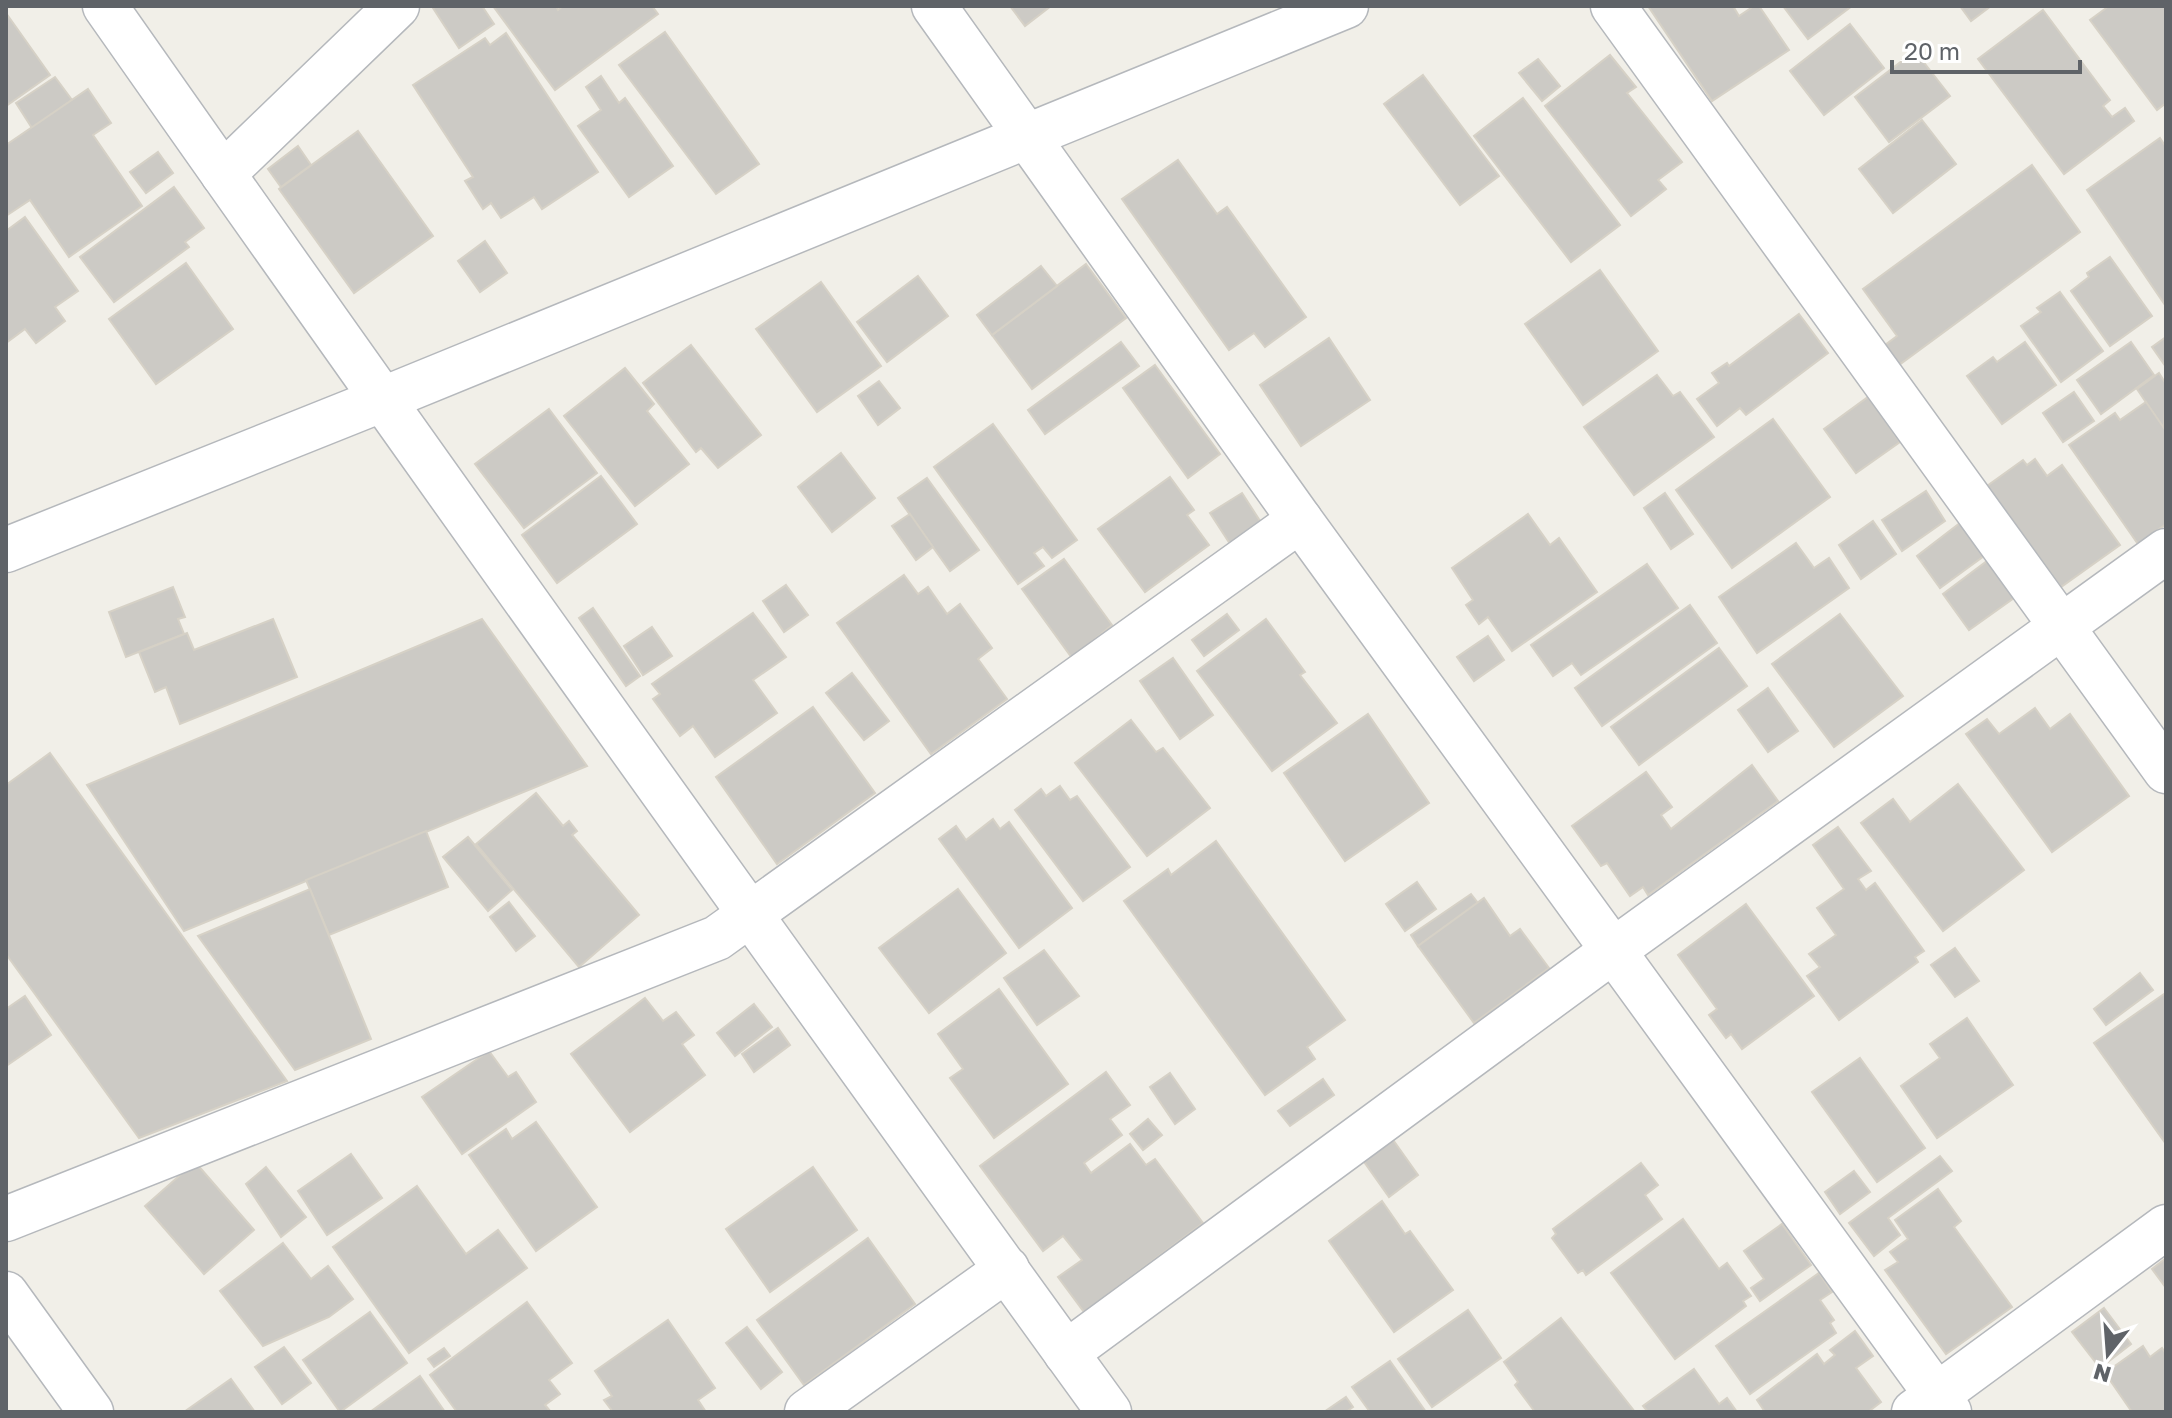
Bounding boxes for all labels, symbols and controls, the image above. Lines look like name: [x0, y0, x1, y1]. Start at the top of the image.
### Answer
scale bar: [1892, 24, 2080, 74]
text: 20 m: [1904, 36, 1960, 65]
north arrow: [2068, 1314, 2148, 1394]
text: N: [2090, 1358, 2114, 1389]

